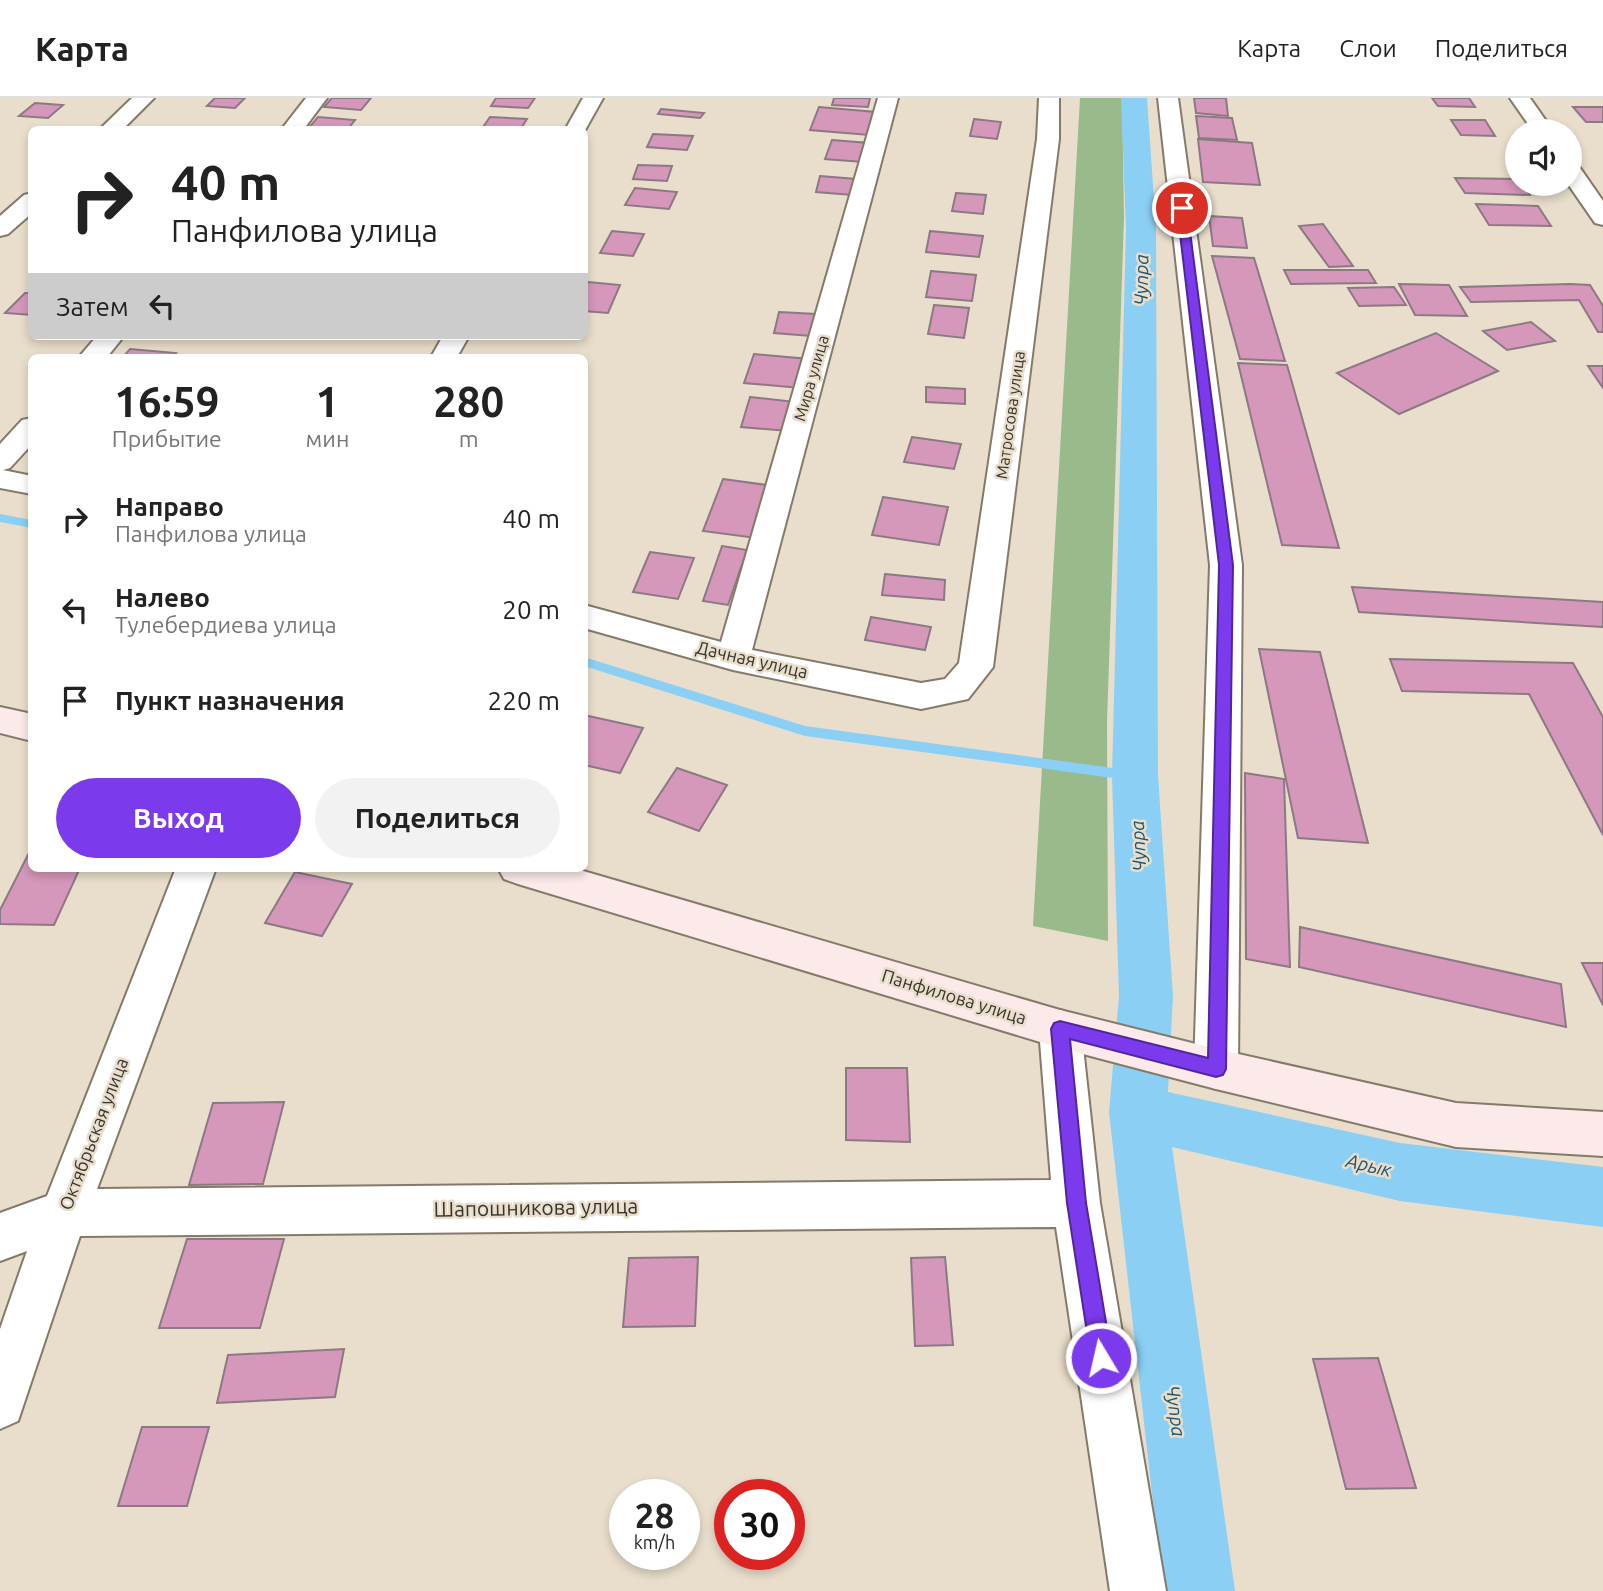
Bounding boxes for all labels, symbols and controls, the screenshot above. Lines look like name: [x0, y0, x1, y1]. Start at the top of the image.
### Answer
text: Карта: [35, 30, 129, 67]
text: Карта: [1237, 35, 1301, 62]
text: Слои: [1339, 35, 1397, 62]
text: Поделиться: [1435, 35, 1568, 62]
map controls: [1505, 119, 1582, 196]
button: sound: [1505, 119, 1582, 196]
icon: right: [56, 154, 147, 245]
text: 40 m: [171, 154, 280, 209]
pin: [1152, 178, 1212, 238]
icon: arrive: [1163, 189, 1201, 227]
text: Панфилова улица: [171, 212, 438, 248]
water label: Чупра: [1130, 254, 1152, 306]
icon: left: [143, 287, 181, 325]
text: Затем: [56, 292, 129, 321]
street label: Мира улица: [790, 333, 832, 423]
street label: Матросова улица: [992, 350, 1028, 480]
text: 16:59: [114, 378, 219, 425]
text: 1: [316, 378, 339, 425]
text: 280: [433, 378, 504, 425]
text: Прибытие: [112, 426, 222, 451]
text: мин: [306, 426, 349, 451]
text: m: [459, 426, 479, 451]
text: Направо: [115, 492, 224, 521]
icon: right: [56, 500, 94, 538]
text: 40 m: [502, 504, 560, 533]
text: Панфилова улица: [115, 521, 307, 546]
text: Налево: [115, 583, 210, 612]
icon: left: [56, 591, 94, 629]
text: 20 m: [502, 595, 560, 624]
text: Тулебердиева улица: [115, 612, 337, 637]
street label: Дачная улица: [694, 636, 810, 682]
icon: arrive: [56, 682, 94, 720]
text: Пункт назначения: [115, 686, 345, 715]
text: 220 m: [488, 686, 560, 715]
button: Выход: [56, 778, 301, 858]
button: Поделиться: [315, 778, 560, 858]
water label: Чупра: [1126, 820, 1150, 872]
street label: Панфилова улица: [880, 965, 1029, 1028]
street label: Октябрьская улица: [55, 1055, 131, 1213]
water label: Арык: [1343, 1149, 1394, 1181]
street label: Шапошникова улица: [433, 1193, 638, 1221]
position arrow: [1064, 1321, 1138, 1395]
water label: Чупра: [1162, 1384, 1190, 1438]
speed limit sign: 30: [714, 1479, 805, 1570]
text: 28: [635, 1495, 674, 1535]
text: km/h: [634, 1532, 675, 1552]

